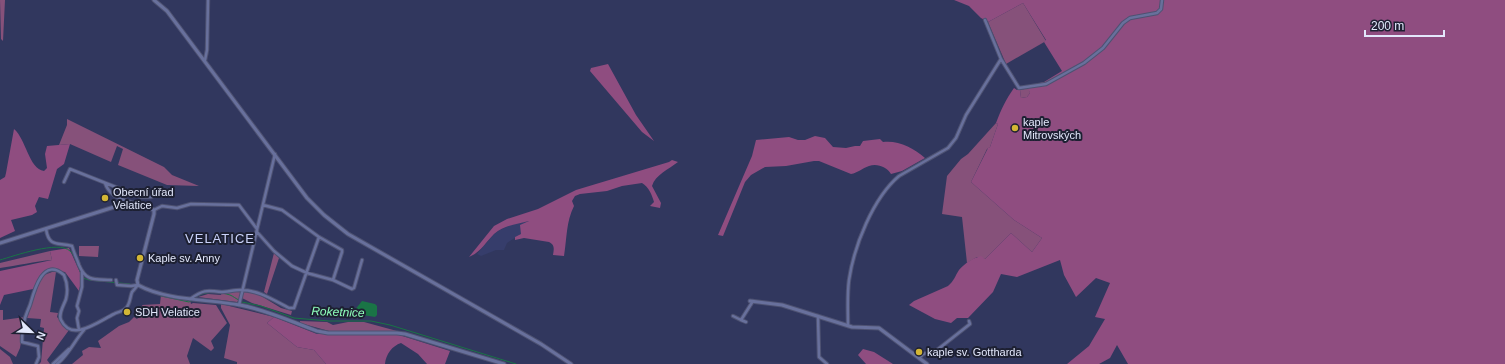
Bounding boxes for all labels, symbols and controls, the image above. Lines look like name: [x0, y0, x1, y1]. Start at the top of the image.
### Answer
scale bar: [1365, 12, 1444, 38]
text: 200 m: [1371, 19, 1404, 33]
place label: kaple Mitrovských: [1023, 116, 1081, 141]
marker: kaple Mitrovských: [1010, 123, 1020, 133]
place label: Obecní úřad Velatice: [113, 186, 174, 211]
marker: Obecní úřad Velatice: [100, 193, 110, 203]
district label: VELATICE: [185, 231, 255, 246]
place label: Kaple sv. Anny: [148, 252, 220, 264]
marker: Kaple sv. Anny: [135, 253, 145, 263]
water label: Roketnice: [311, 304, 365, 320]
place label: SDH Velatice: [135, 306, 200, 318]
marker: SDH Velatice: [122, 307, 132, 317]
north arrow: [12, 312, 52, 352]
text: N: [34, 330, 48, 342]
place label: kaple sv. Gottharda: [927, 346, 1022, 358]
marker: kaple sv. Gottharda: [914, 347, 924, 357]

